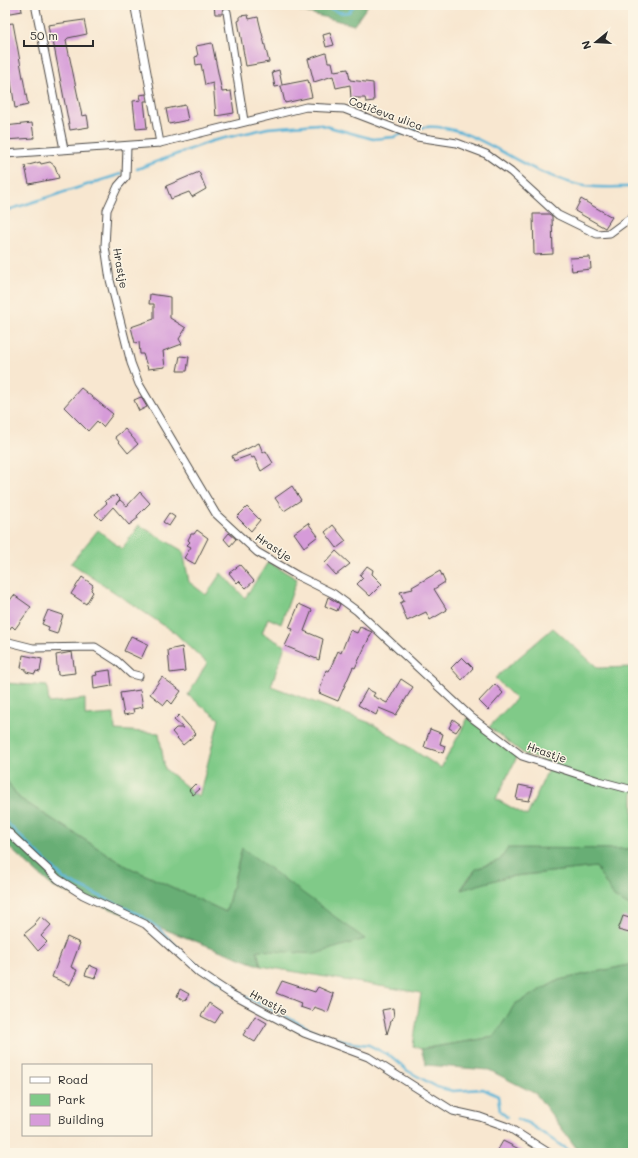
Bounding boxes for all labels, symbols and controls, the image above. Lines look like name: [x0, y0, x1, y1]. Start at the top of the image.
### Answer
scale bar: [24, 22, 93, 48]
north arrow: [576, 22, 616, 62]
text: 50 m: [30, 27, 58, 43]
text: N: [578, 39, 594, 52]
street label: Cotičeva ulica: [347, 93, 425, 133]
street label: Hrastje: [110, 247, 132, 290]
street label: Hrastje: [253, 529, 295, 565]
street label: Hrastje: [525, 738, 569, 766]
street label: Hrastje: [247, 986, 291, 1018]
legend: [22, 1064, 152, 1136]
text: Road: [58, 1071, 88, 1087]
text: Park: [58, 1091, 85, 1107]
text: Building: [58, 1111, 104, 1127]

